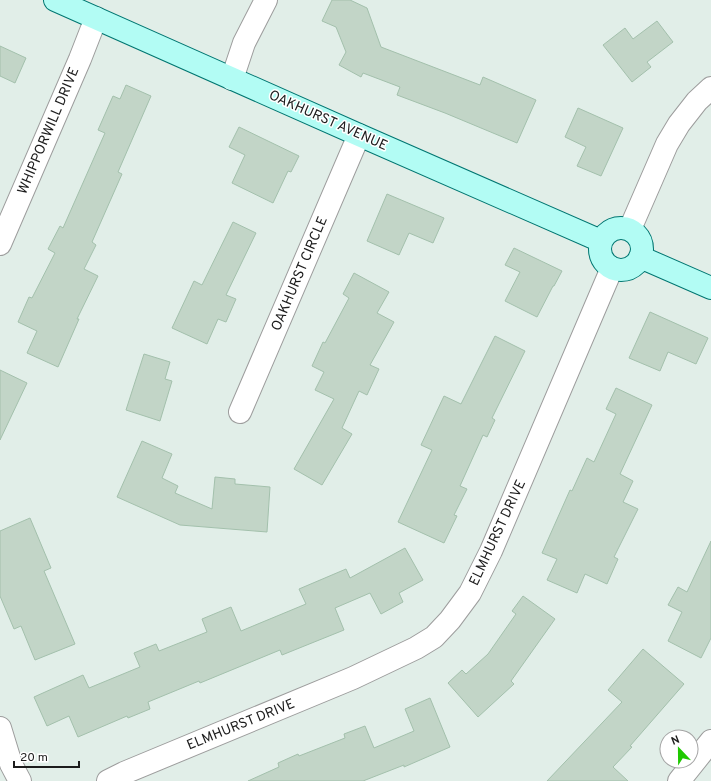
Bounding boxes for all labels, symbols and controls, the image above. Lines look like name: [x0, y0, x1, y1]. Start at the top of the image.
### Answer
street label: WHIPPORWILL DRIVE: [15, 65, 83, 197]
street label: OAKHURST AVENUE: [266, 87, 390, 155]
street label: OAKHURST CIRCLE: [268, 214, 332, 334]
street label: ELMHURST DRIVE: [466, 477, 530, 589]
street label: ELMHURST DRIVE: [185, 696, 297, 754]
north arrow: [659, 729, 699, 769]
text: N: [669, 733, 682, 749]
scale bar: [14, 743, 79, 769]
text: 20 m: [20, 750, 48, 766]

